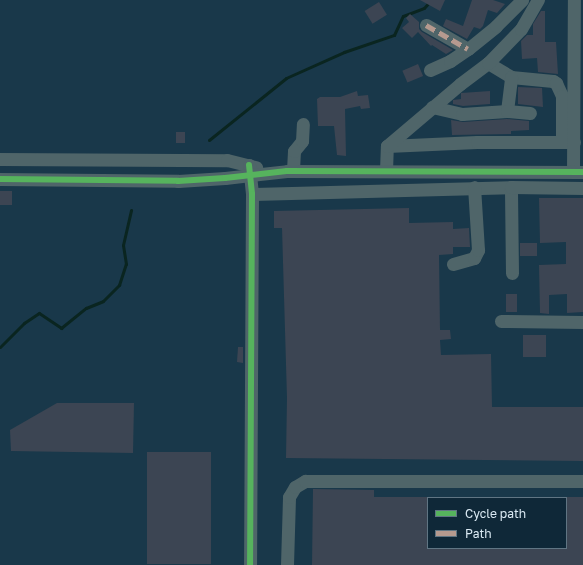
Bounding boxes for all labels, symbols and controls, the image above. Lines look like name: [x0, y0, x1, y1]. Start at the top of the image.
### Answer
legend: [427, 497, 567, 549]
text: Cycle path: [465, 506, 526, 521]
text: Path: [465, 526, 492, 541]

